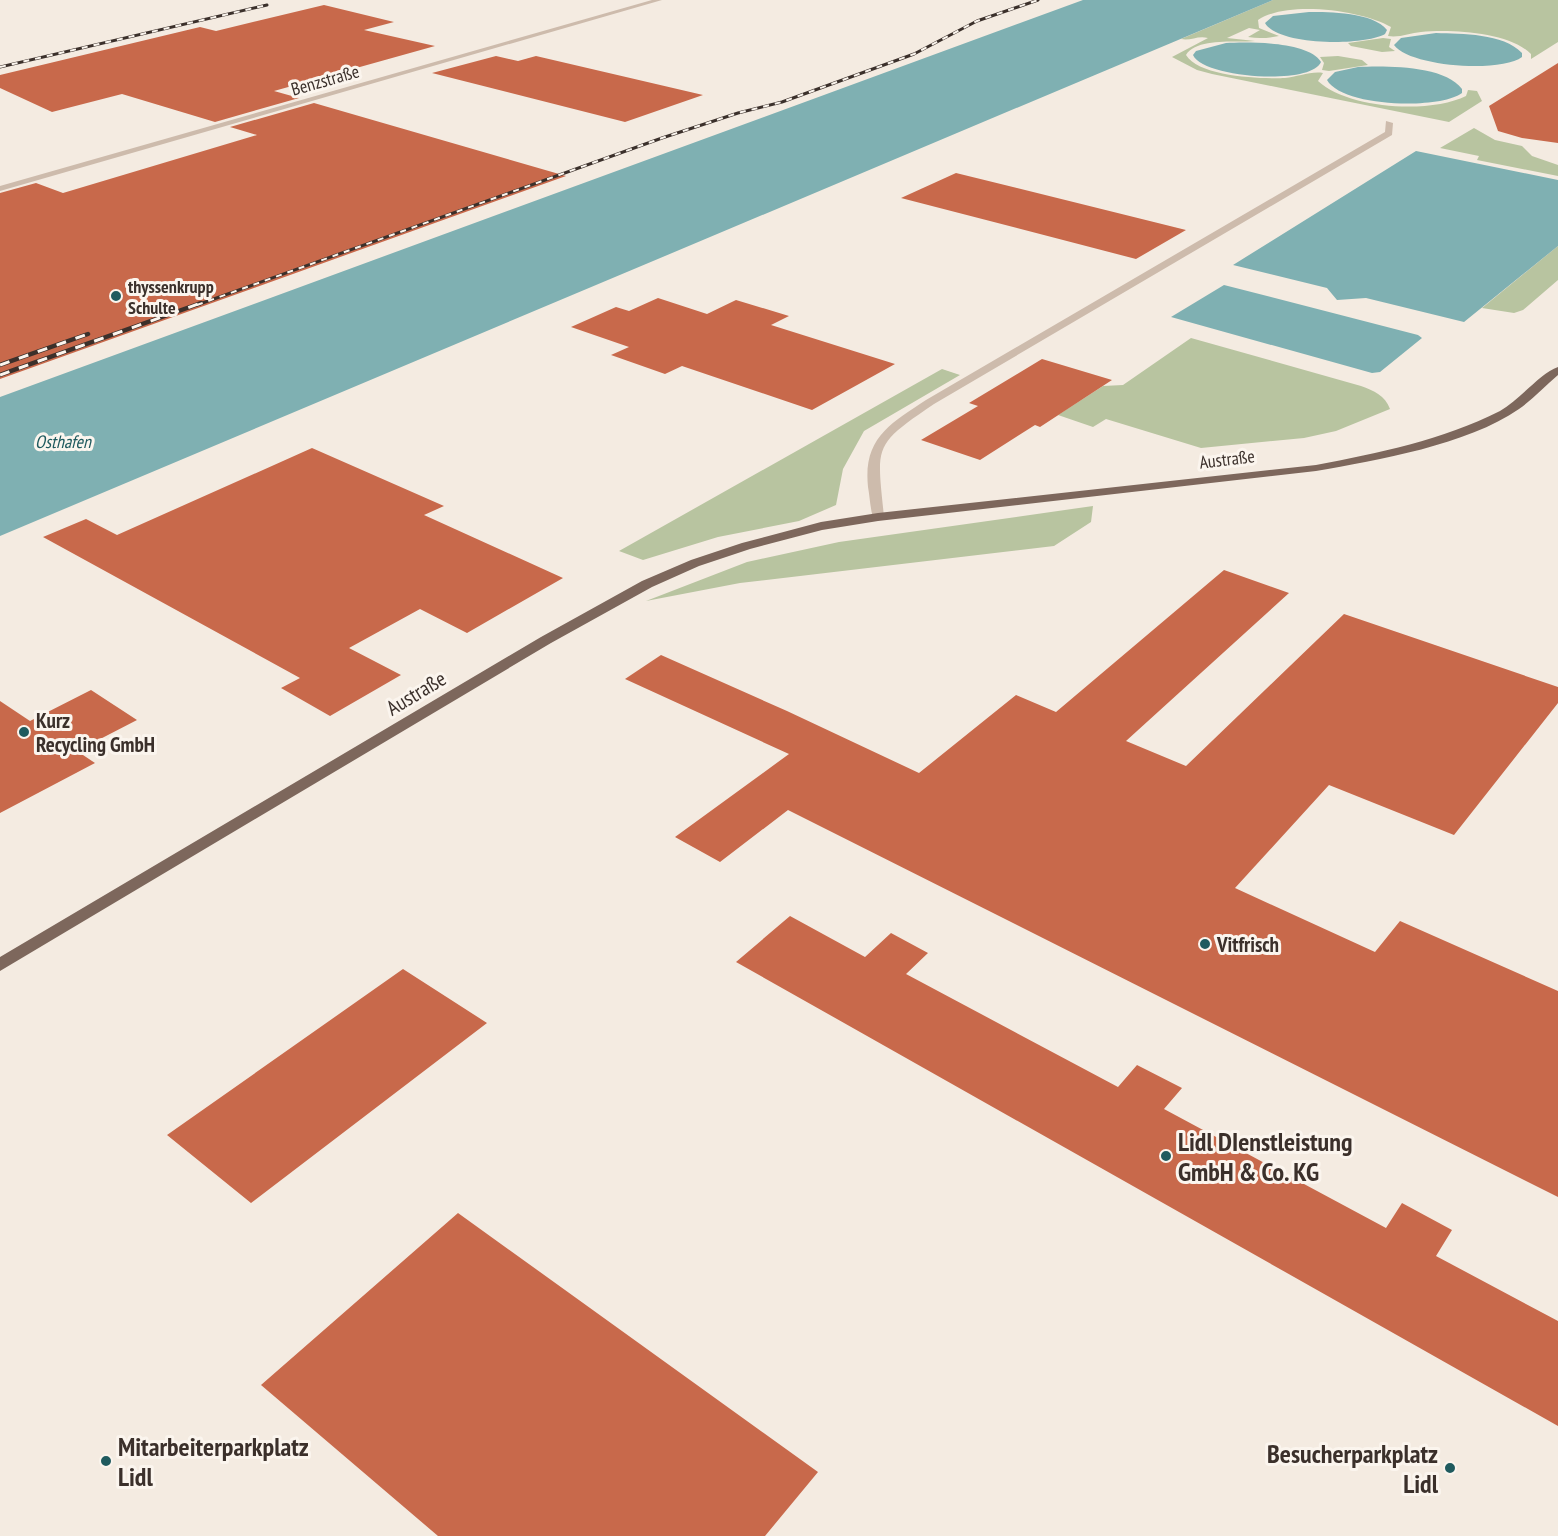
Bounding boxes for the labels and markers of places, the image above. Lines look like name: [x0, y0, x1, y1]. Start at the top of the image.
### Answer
place label: thyssenkrupp Schulte: [128, 275, 214, 319]
marker: thyssenkrupp Schulte: [109, 289, 123, 303]
place label: Kurz Recycling GmbH: [36, 707, 155, 758]
marker: Kurz Recycling GmbH: [17, 725, 31, 739]
place label: Vitfrisch: [1216, 931, 1279, 958]
marker: Vitfrisch: [1198, 937, 1212, 951]
place label: Lidl DIenstleistung GmbH & Co. KG: [1178, 1125, 1352, 1188]
marker: Lidl DIenstleistung GmbH & Co. KG: [1159, 1149, 1173, 1163]
place label: Mitarbeiterparkplatz Lidl: [118, 1430, 309, 1493]
place label: Besucherparkplatz Lidl: [1267, 1437, 1439, 1500]
marker: Mitarbeiterparkplatz Lidl: [99, 1454, 113, 1468]
marker: Besucherparkplatz Lidl: [1443, 1461, 1457, 1475]

